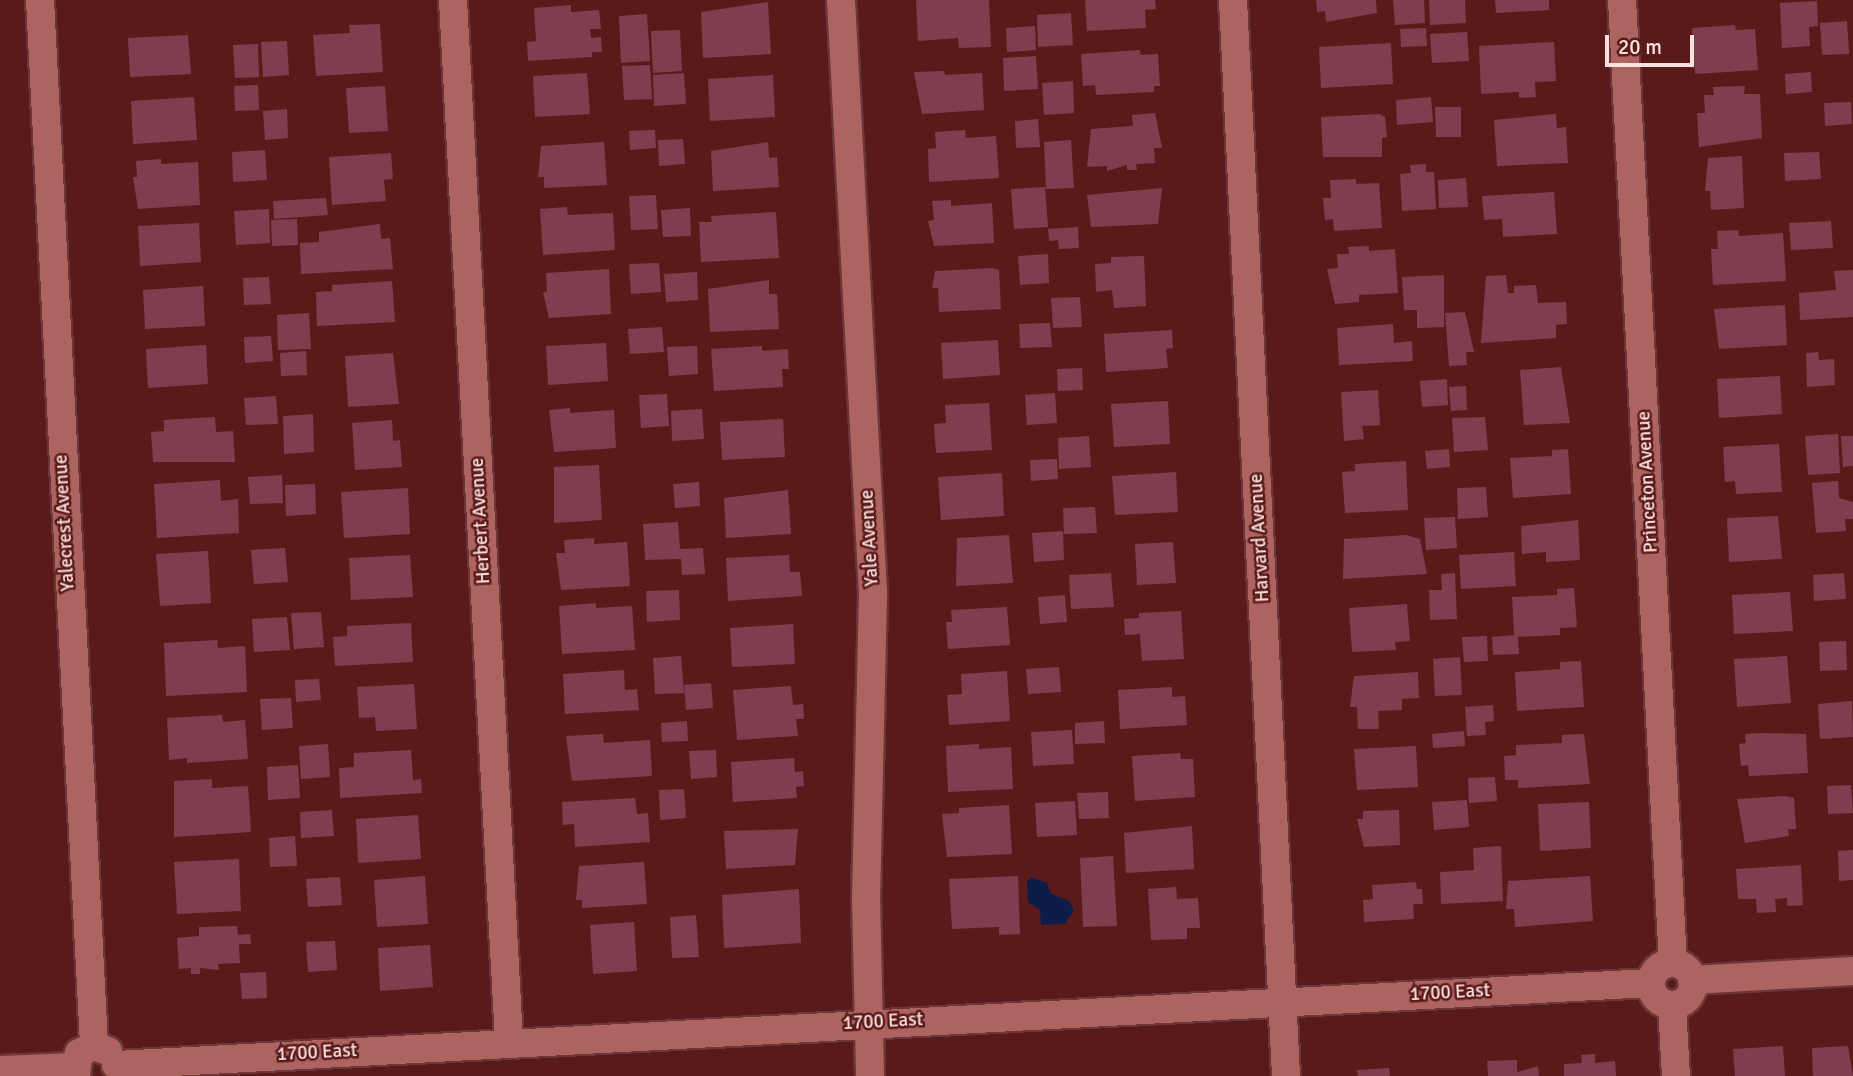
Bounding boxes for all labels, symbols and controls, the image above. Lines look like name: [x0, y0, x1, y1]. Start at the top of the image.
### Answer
scale bar: [1608, 21, 1697, 65]
text: 20 m: [1618, 34, 1662, 60]
street label: Princeton Avenue: [1633, 410, 1663, 554]
street label: Yalecrest Avenue: [50, 454, 80, 592]
street label: Herbert Avenue: [466, 457, 496, 585]
street label: Harvard Avenue: [1245, 473, 1275, 603]
street label: Yale Avenue: [856, 489, 884, 587]
street label: 1700 East: [1409, 980, 1491, 1006]
street label: 1700 East: [842, 1009, 924, 1035]
street label: 1700 East: [276, 1040, 358, 1066]

